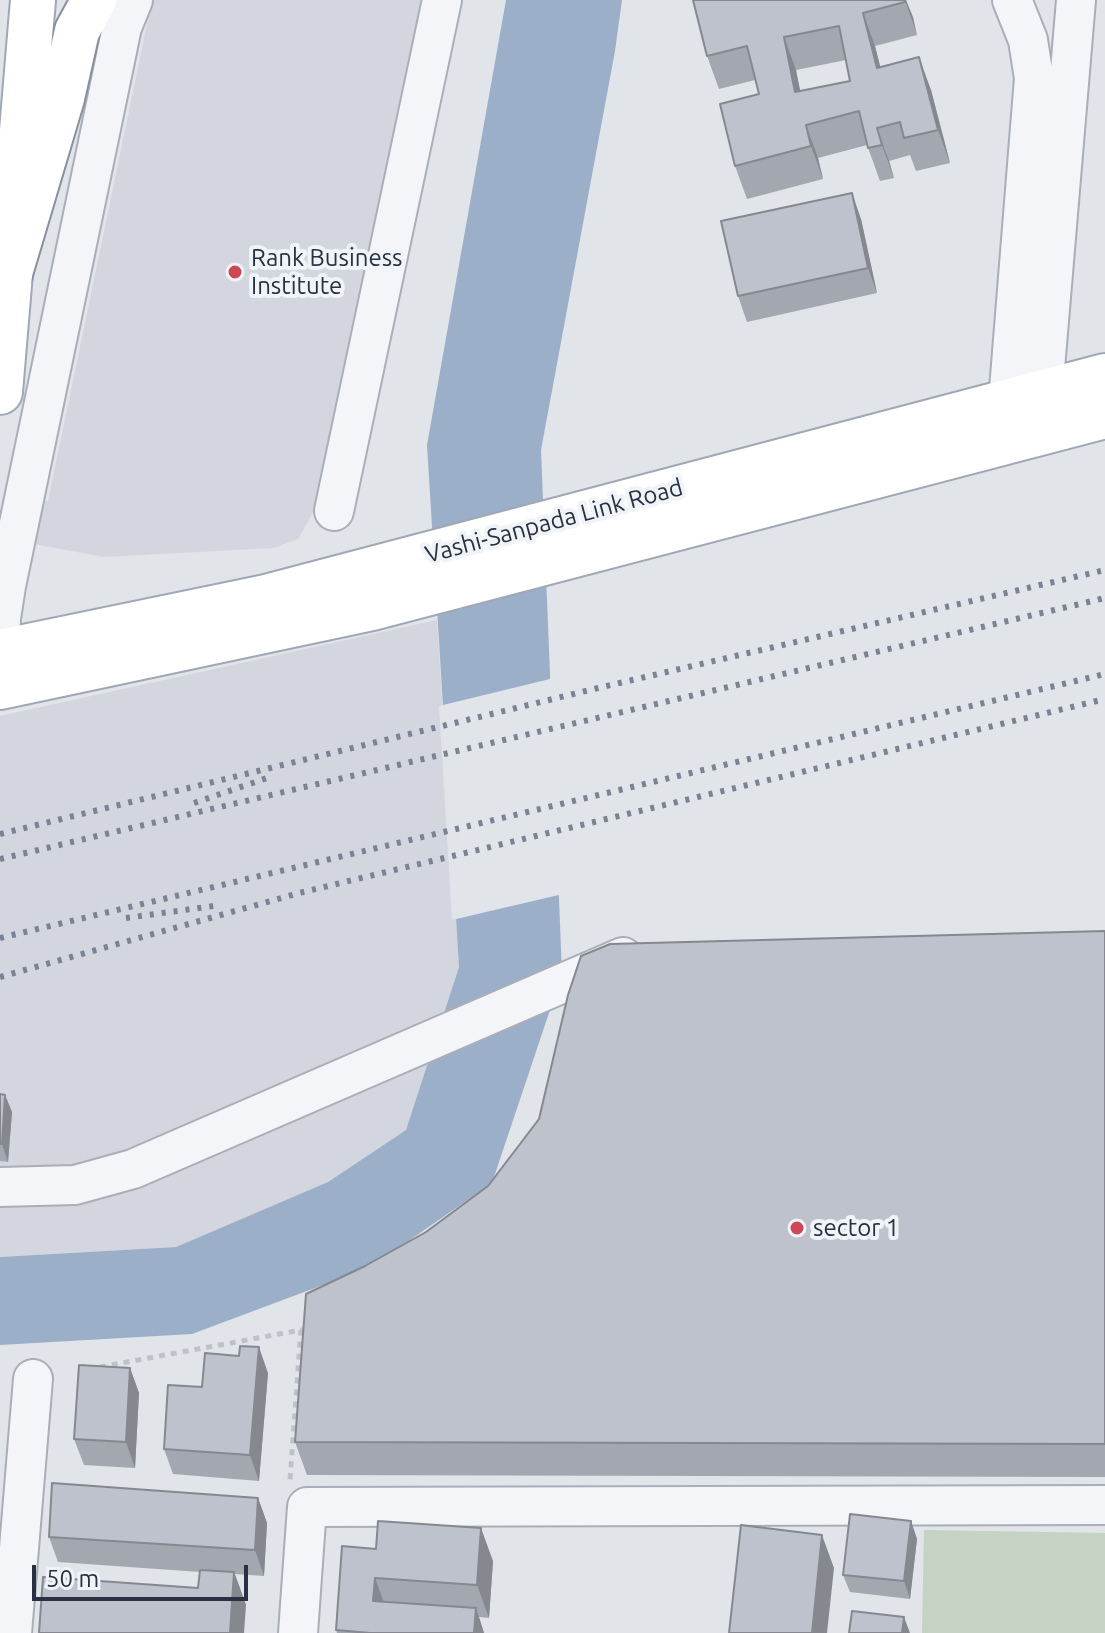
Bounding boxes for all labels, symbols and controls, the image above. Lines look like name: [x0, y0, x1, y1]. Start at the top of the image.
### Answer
place label: Rank Business Institute: [251, 244, 403, 300]
marker: Rank Business Institute: [226, 263, 244, 281]
street label: Vashi-Sanpada Link Road: [422, 473, 686, 569]
place label: sector 1: [813, 1214, 899, 1242]
marker: sector 1: [788, 1219, 806, 1237]
scale bar: [36, 1549, 252, 1599]
text: 50 m: [46, 1565, 99, 1592]

